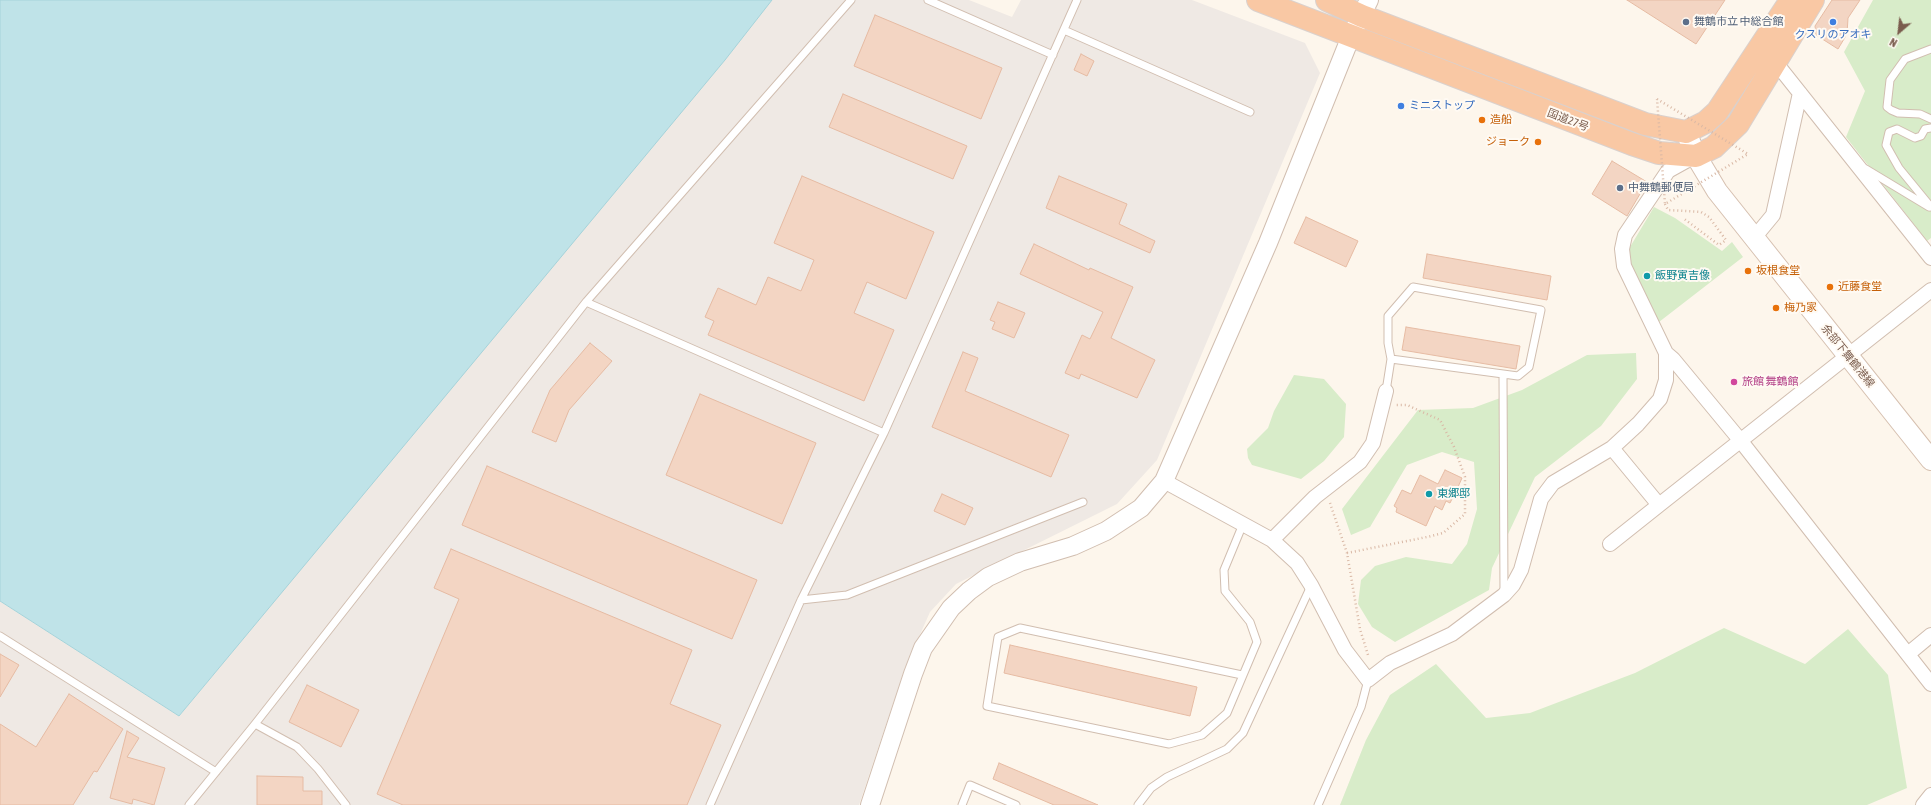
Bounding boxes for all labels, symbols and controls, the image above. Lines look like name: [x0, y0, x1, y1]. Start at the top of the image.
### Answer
north arrow: [1879, 12, 1919, 52]
place label: 舞鶴市立 中総合館: [1694, 15, 1784, 29]
marker: 舞鶴市立 中総合館: [1681, 17, 1691, 27]
marker: クスリのアオキ: [1828, 17, 1838, 27]
place label: クスリのアオキ: [1795, 28, 1871, 42]
text: N: [1888, 36, 1899, 49]
place label: ミニストップ: [1409, 99, 1475, 113]
marker: ミニストップ: [1396, 101, 1406, 111]
street label: 国道27号: [1545, 106, 1591, 134]
place label: 造船: [1490, 113, 1512, 127]
marker: 造船: [1477, 115, 1487, 125]
place label: ジョーク: [1486, 135, 1530, 149]
marker: ジョーク: [1533, 137, 1543, 147]
place label: 中舞鶴郵便局: [1628, 181, 1694, 195]
marker: 中舞鶴郵便局: [1615, 183, 1625, 193]
place label: 坂根食堂: [1756, 264, 1800, 278]
marker: 坂根食堂: [1743, 266, 1753, 276]
place label: 飯野寅吉像: [1655, 269, 1710, 283]
marker: 飯野寅吉像: [1642, 271, 1652, 281]
place label: 近藤食堂: [1838, 280, 1882, 294]
marker: 近藤食堂: [1825, 282, 1835, 292]
place label: 梅乃家: [1784, 301, 1817, 315]
marker: 梅乃家: [1771, 303, 1781, 313]
street label: 余部下舞鶴港線: [1819, 322, 1877, 390]
place label: 旅館 舞鶴館: [1742, 375, 1799, 389]
marker: 旅館 舞鶴館: [1729, 377, 1739, 387]
place label: 東郷邸: [1437, 487, 1470, 501]
marker: 東郷邸: [1424, 489, 1434, 499]

